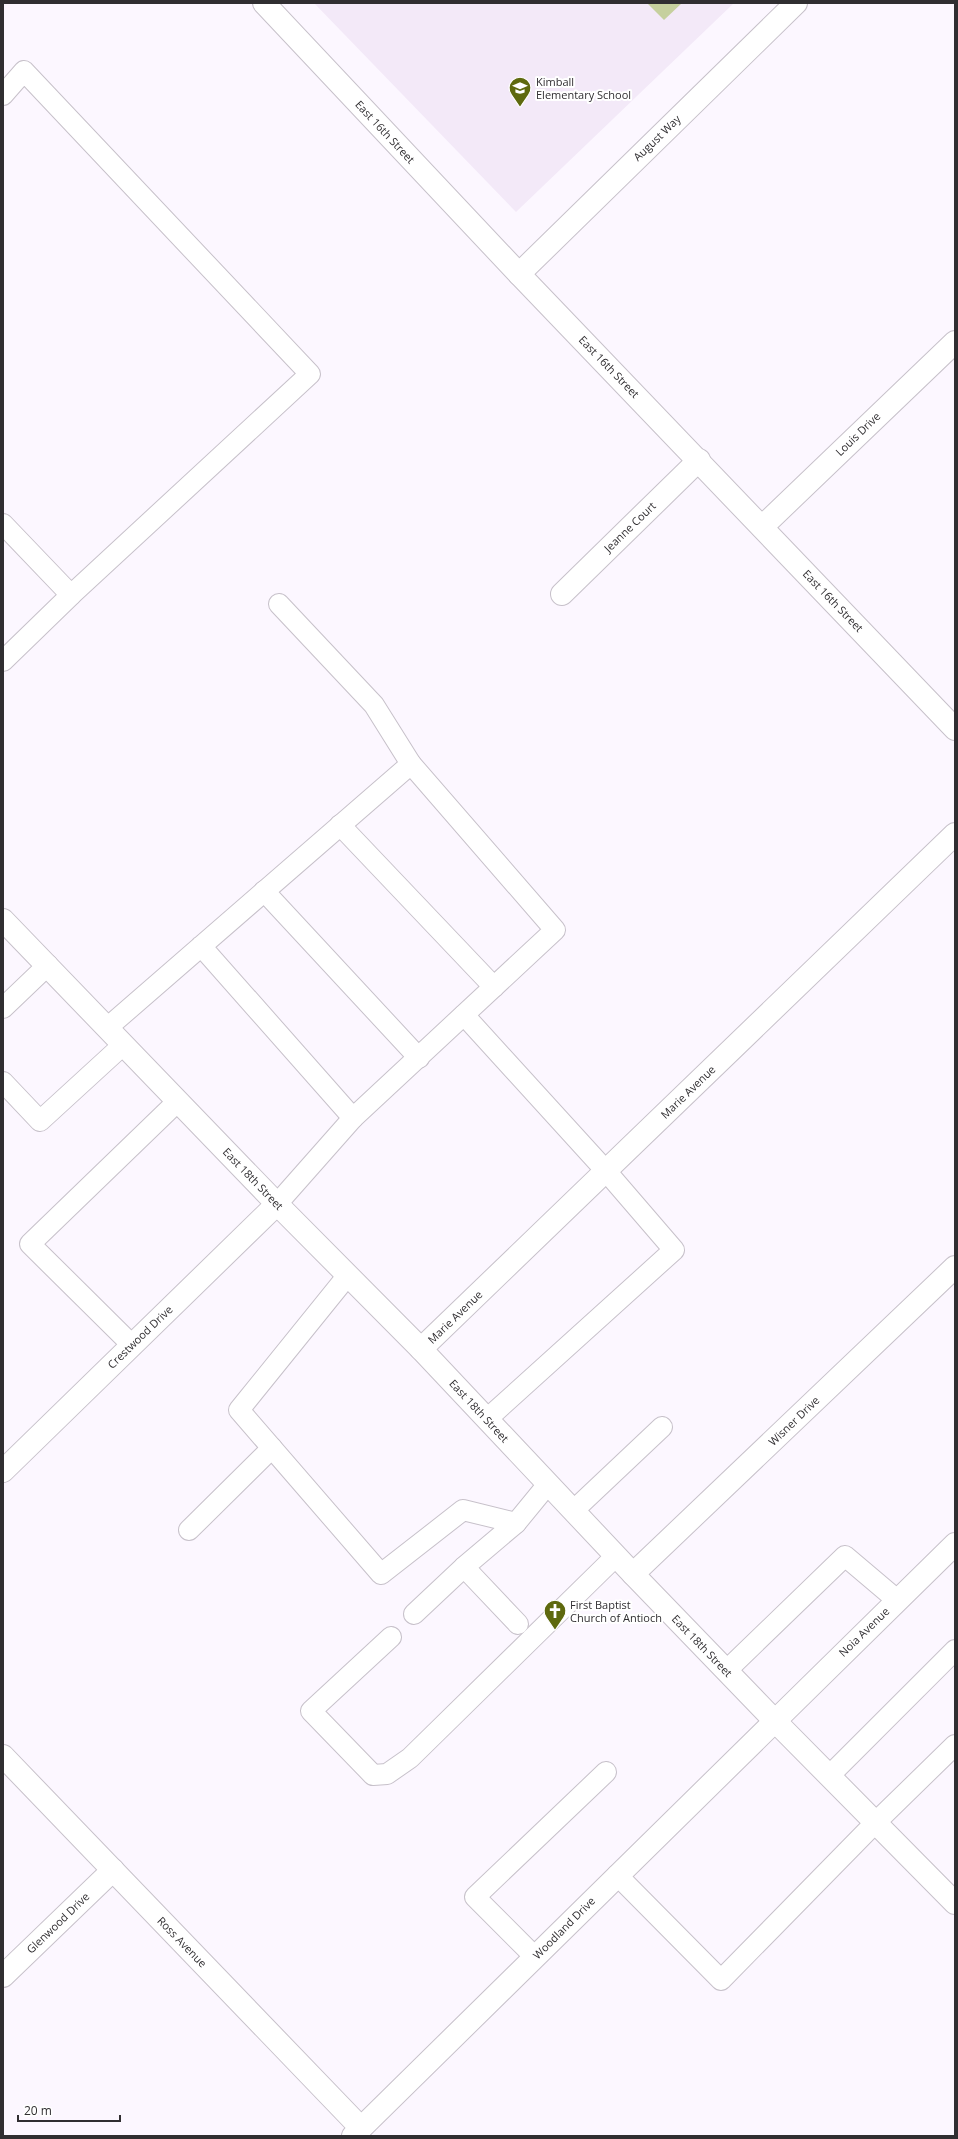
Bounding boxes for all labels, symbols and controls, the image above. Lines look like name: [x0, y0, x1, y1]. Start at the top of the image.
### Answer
place label: Kimball Elementary School: [536, 74, 631, 102]
school or university icon: Kimball Elementary School: [507, 75, 533, 108]
street label: East 16th Street: [352, 97, 419, 166]
street label: August Way: [630, 111, 684, 164]
street label: East 16th Street: [576, 332, 643, 401]
street label: Louis Drive: [832, 408, 883, 459]
street label: Jeanne Court: [600, 498, 659, 556]
street label: East 16th Street: [800, 566, 867, 635]
street label: Marie Avenue: [657, 1062, 718, 1122]
street label: East 18th Street: [220, 1144, 287, 1213]
street label: Marie Avenue: [424, 1287, 485, 1347]
street label: Crestwood Drive: [104, 1302, 175, 1372]
street label: East 18th Street: [446, 1376, 513, 1445]
street label: Wisner Drive: [765, 1393, 822, 1449]
place label: First Baptist Church of Antioch: [570, 1597, 662, 1625]
church icon: First Baptist Church of Antioch: [542, 1598, 568, 1631]
street label: Noia Avenue: [835, 1604, 892, 1660]
street label: East 18th Street: [669, 1611, 736, 1680]
street label: Glenwood Drive: [23, 1889, 92, 1957]
street label: Woodland Drive: [529, 1893, 598, 1962]
street label: Ross Avenue: [154, 1913, 210, 1970]
scale bar: [18, 2097, 120, 2123]
text: 20 m: [24, 2102, 52, 2119]

